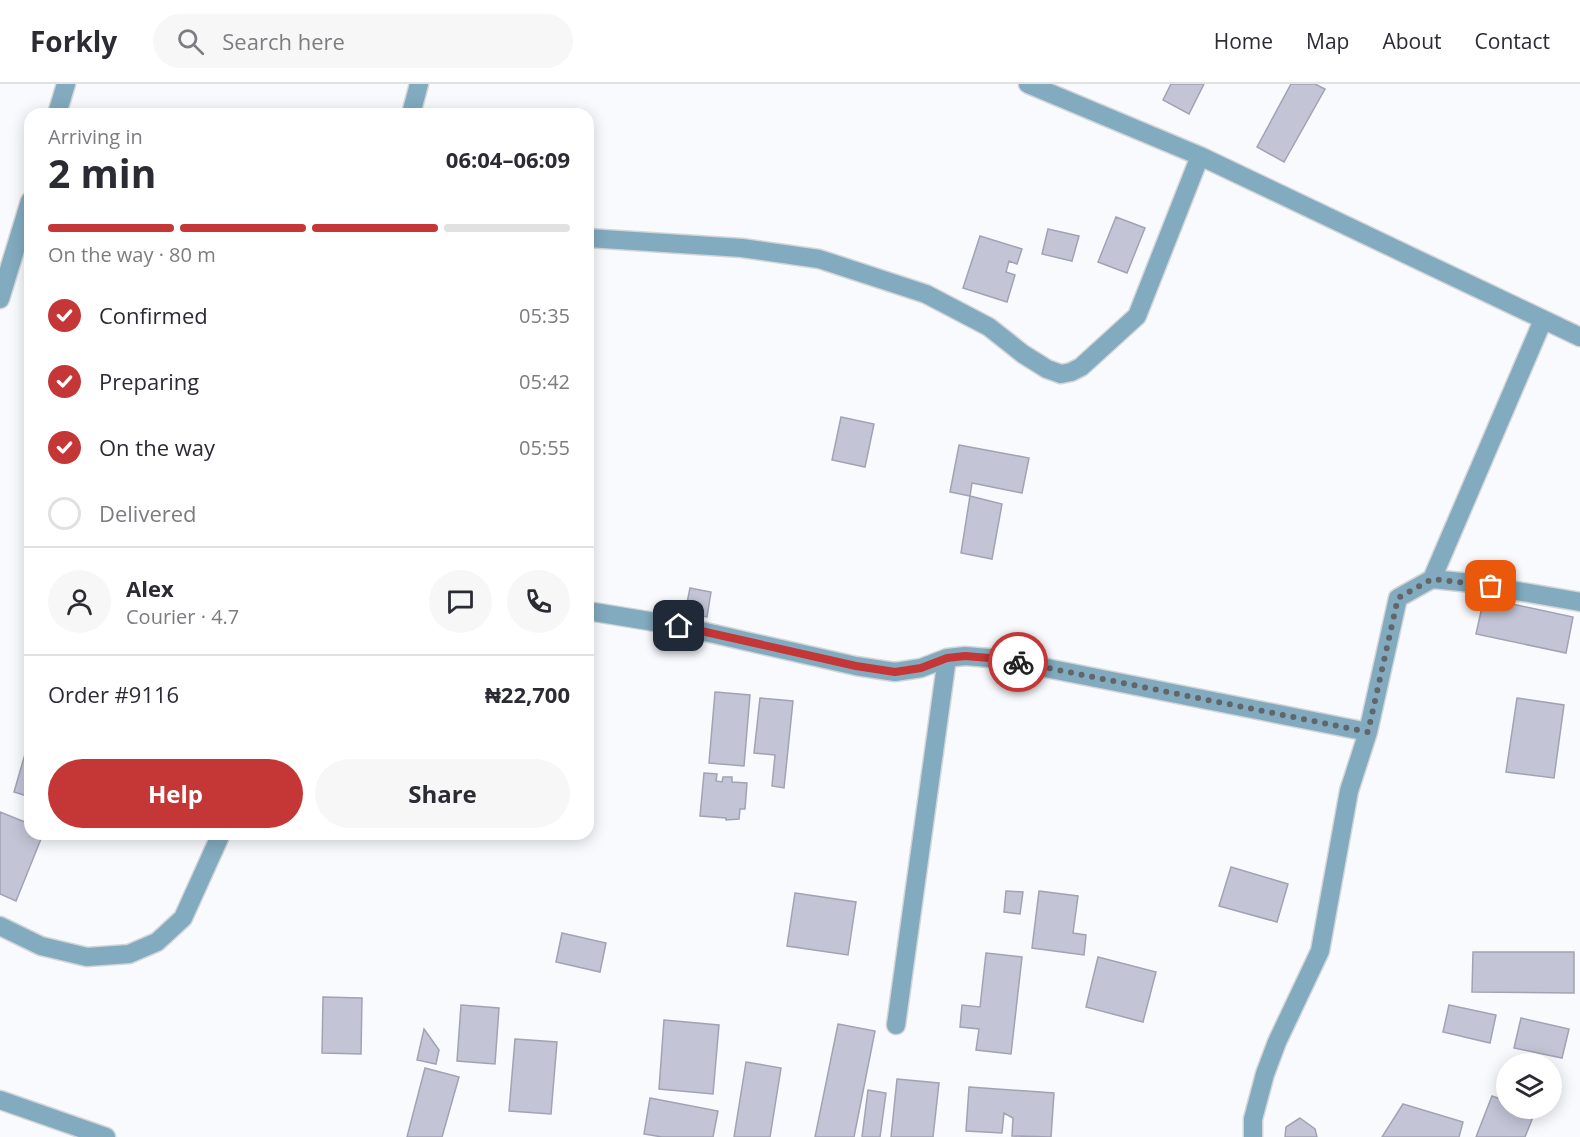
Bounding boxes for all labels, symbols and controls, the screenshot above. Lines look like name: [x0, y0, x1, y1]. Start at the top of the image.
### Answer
search box: [153, 14, 573, 68]
text: Forkly: [30, 22, 117, 60]
icon: search: [174, 25, 207, 58]
text: Search here: [222, 26, 345, 56]
text: Home: [1214, 27, 1273, 55]
text: Map: [1306, 27, 1349, 55]
text: About: [1382, 27, 1442, 55]
text: Contact: [1475, 27, 1550, 55]
text: Arriving in: [48, 123, 143, 150]
text: 06:04–06:09: [446, 144, 570, 174]
text: 2 min: [48, 146, 156, 199]
text: On the way · 80 m: [48, 241, 216, 268]
icon: check: [48, 299, 81, 332]
text: Confirmed: [99, 300, 208, 330]
text: 05:35: [519, 302, 570, 329]
icon: check: [48, 365, 81, 398]
text: Preparing: [99, 366, 199, 396]
text: 05:42: [519, 368, 570, 395]
icon: check: [48, 431, 81, 464]
text: On the way: [99, 432, 215, 462]
text: 05:55: [519, 434, 570, 461]
text: Delivered: [99, 498, 197, 528]
pin: [1465, 560, 1516, 611]
icon: bag: [1474, 569, 1507, 602]
button: person: [48, 570, 111, 633]
button: chat: [429, 570, 492, 633]
button: phone: [507, 570, 570, 633]
text: Alex: [126, 573, 174, 603]
pin: [653, 600, 704, 651]
text: Courier · 4.7: [126, 603, 239, 630]
icon: home: [662, 609, 695, 642]
courier: [988, 632, 1048, 692]
icon: bike: [1002, 646, 1035, 679]
text: Order #9116: [48, 679, 179, 709]
text: ₦22,700: [485, 679, 570, 709]
button: Help: [48, 759, 303, 828]
button: Share: [315, 759, 570, 828]
map controls: [1496, 1053, 1562, 1119]
button: layers: [1496, 1053, 1562, 1119]

